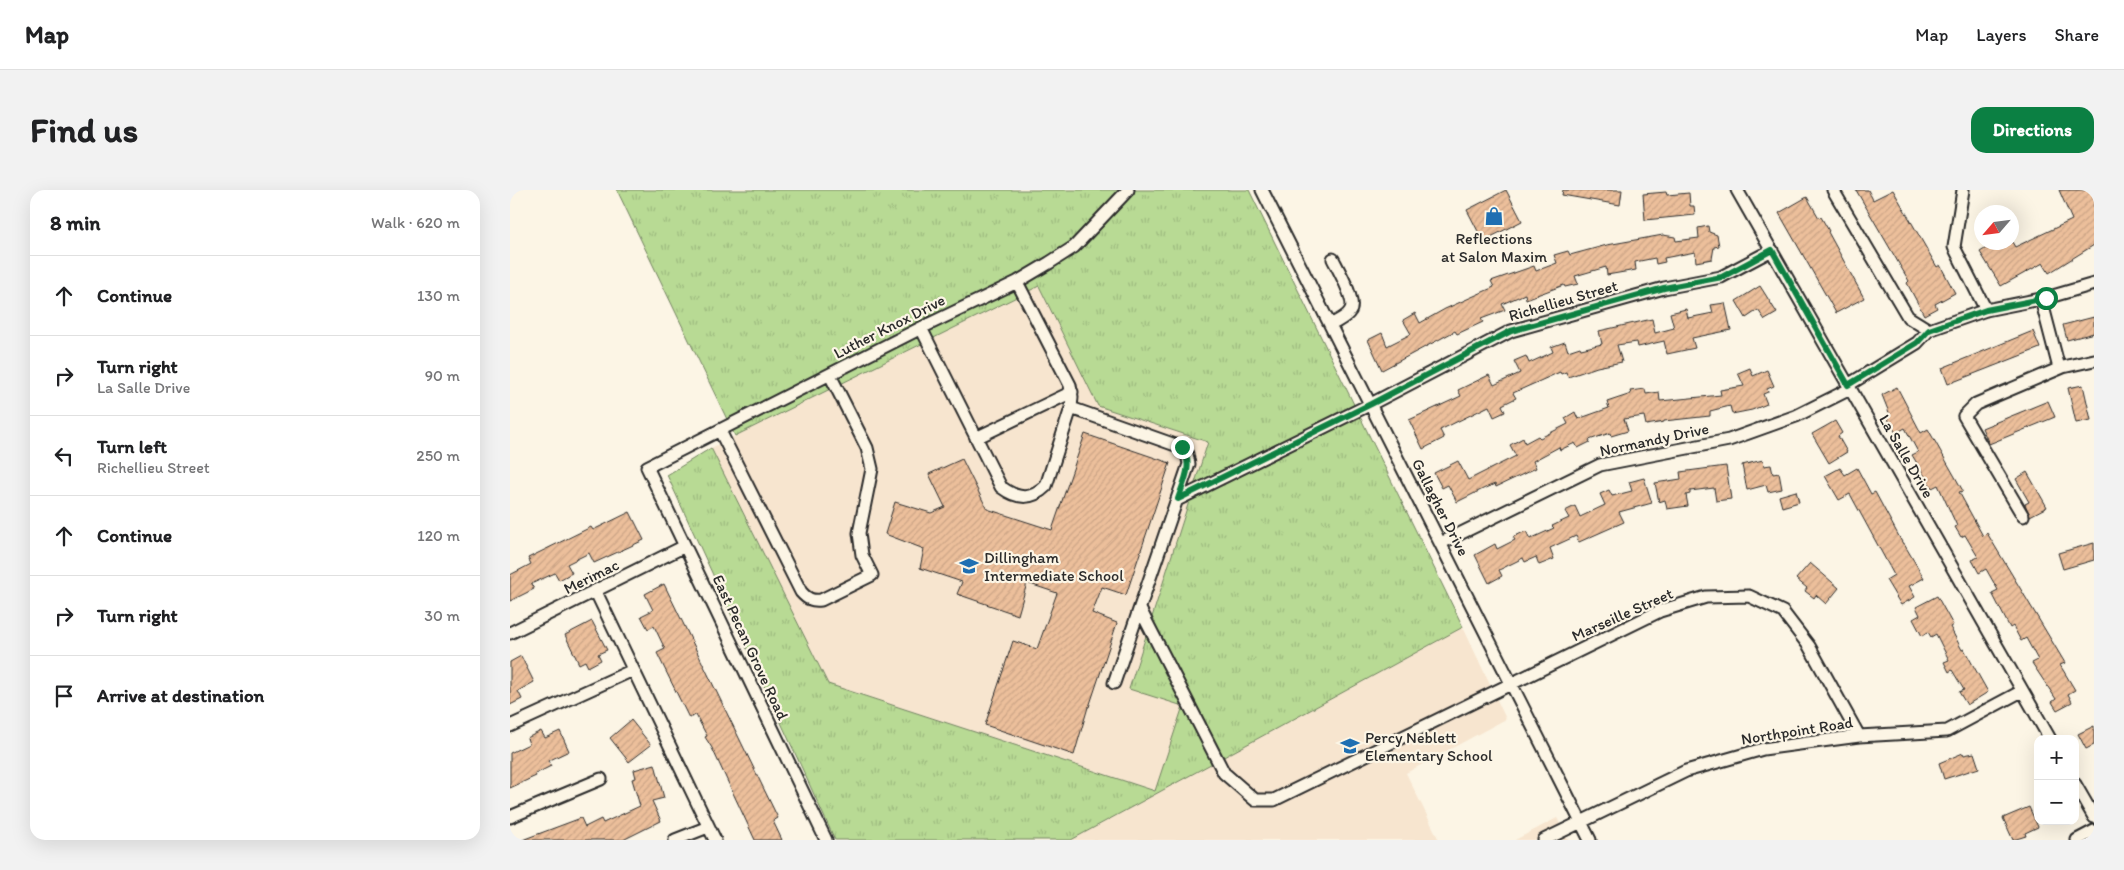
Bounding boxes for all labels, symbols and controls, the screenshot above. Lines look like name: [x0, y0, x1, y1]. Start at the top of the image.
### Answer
text: Map: [25, 20, 69, 49]
text: Map: [1915, 24, 1948, 46]
text: Layers: [1976, 24, 2026, 46]
text: Share: [2054, 24, 2099, 46]
button: Directions: [1971, 107, 2094, 153]
text: Find us: [30, 109, 138, 151]
shop icon: Reflections at Salon Maxim: [1483, 205, 1505, 227]
north arrow: [1974, 205, 2019, 250]
text: 8 min: [50, 210, 100, 235]
text: Walk · 620 m: [371, 213, 460, 232]
place label: Reflections at Salon Maxim: [1441, 229, 1547, 266]
street label: Richellieu Street: [1506, 276, 1620, 325]
icon: ahead: [50, 282, 78, 310]
text: Continue: [97, 284, 172, 307]
text: 130 m: [417, 286, 460, 305]
route start: [2035, 287, 2058, 310]
street label: Luther Knox Drive: [830, 290, 948, 363]
text: Turn right: [97, 355, 178, 378]
icon: right: [50, 362, 78, 390]
text: 90 m: [425, 366, 460, 385]
text: La Salle Drive: [97, 378, 190, 397]
street label: La Salle Drive: [1875, 411, 1938, 501]
street label: Normandy Drive: [1598, 419, 1710, 460]
text: Turn left: [97, 435, 167, 458]
route end: [1171, 436, 1194, 459]
icon: left: [50, 442, 78, 470]
text: 250 m: [416, 446, 460, 465]
street label: Gallagher Drive: [1408, 455, 1473, 559]
text: Richellieu Street: [97, 458, 210, 477]
icon: ahead: [50, 522, 78, 550]
text: Continue: [97, 524, 172, 547]
text: 120 m: [417, 526, 460, 545]
place label: Dillingham Intermediate School: [984, 548, 1124, 585]
street label: Merimac: [560, 555, 622, 598]
school or university icon: Dillingham Intermediate School: [958, 555, 980, 577]
street label: East Pecan Grove Road: [709, 572, 793, 723]
street label: Marseille Street: [1569, 584, 1676, 645]
icon: right: [50, 602, 78, 630]
text: Turn right: [97, 604, 178, 627]
text: 30 m: [424, 606, 460, 625]
icon: arrive: [50, 682, 78, 710]
text: Arrive at destination: [97, 684, 264, 707]
street label: Northpoint Road: [1740, 712, 1855, 749]
place label: Percy Neblett Elementary School: [1365, 728, 1493, 765]
school or university icon: Percy Neblett Elementary School: [1339, 735, 1361, 757]
map controls: [2034, 735, 2079, 825]
button: +: [2034, 735, 2079, 780]
button: −: [2034, 780, 2079, 825]

